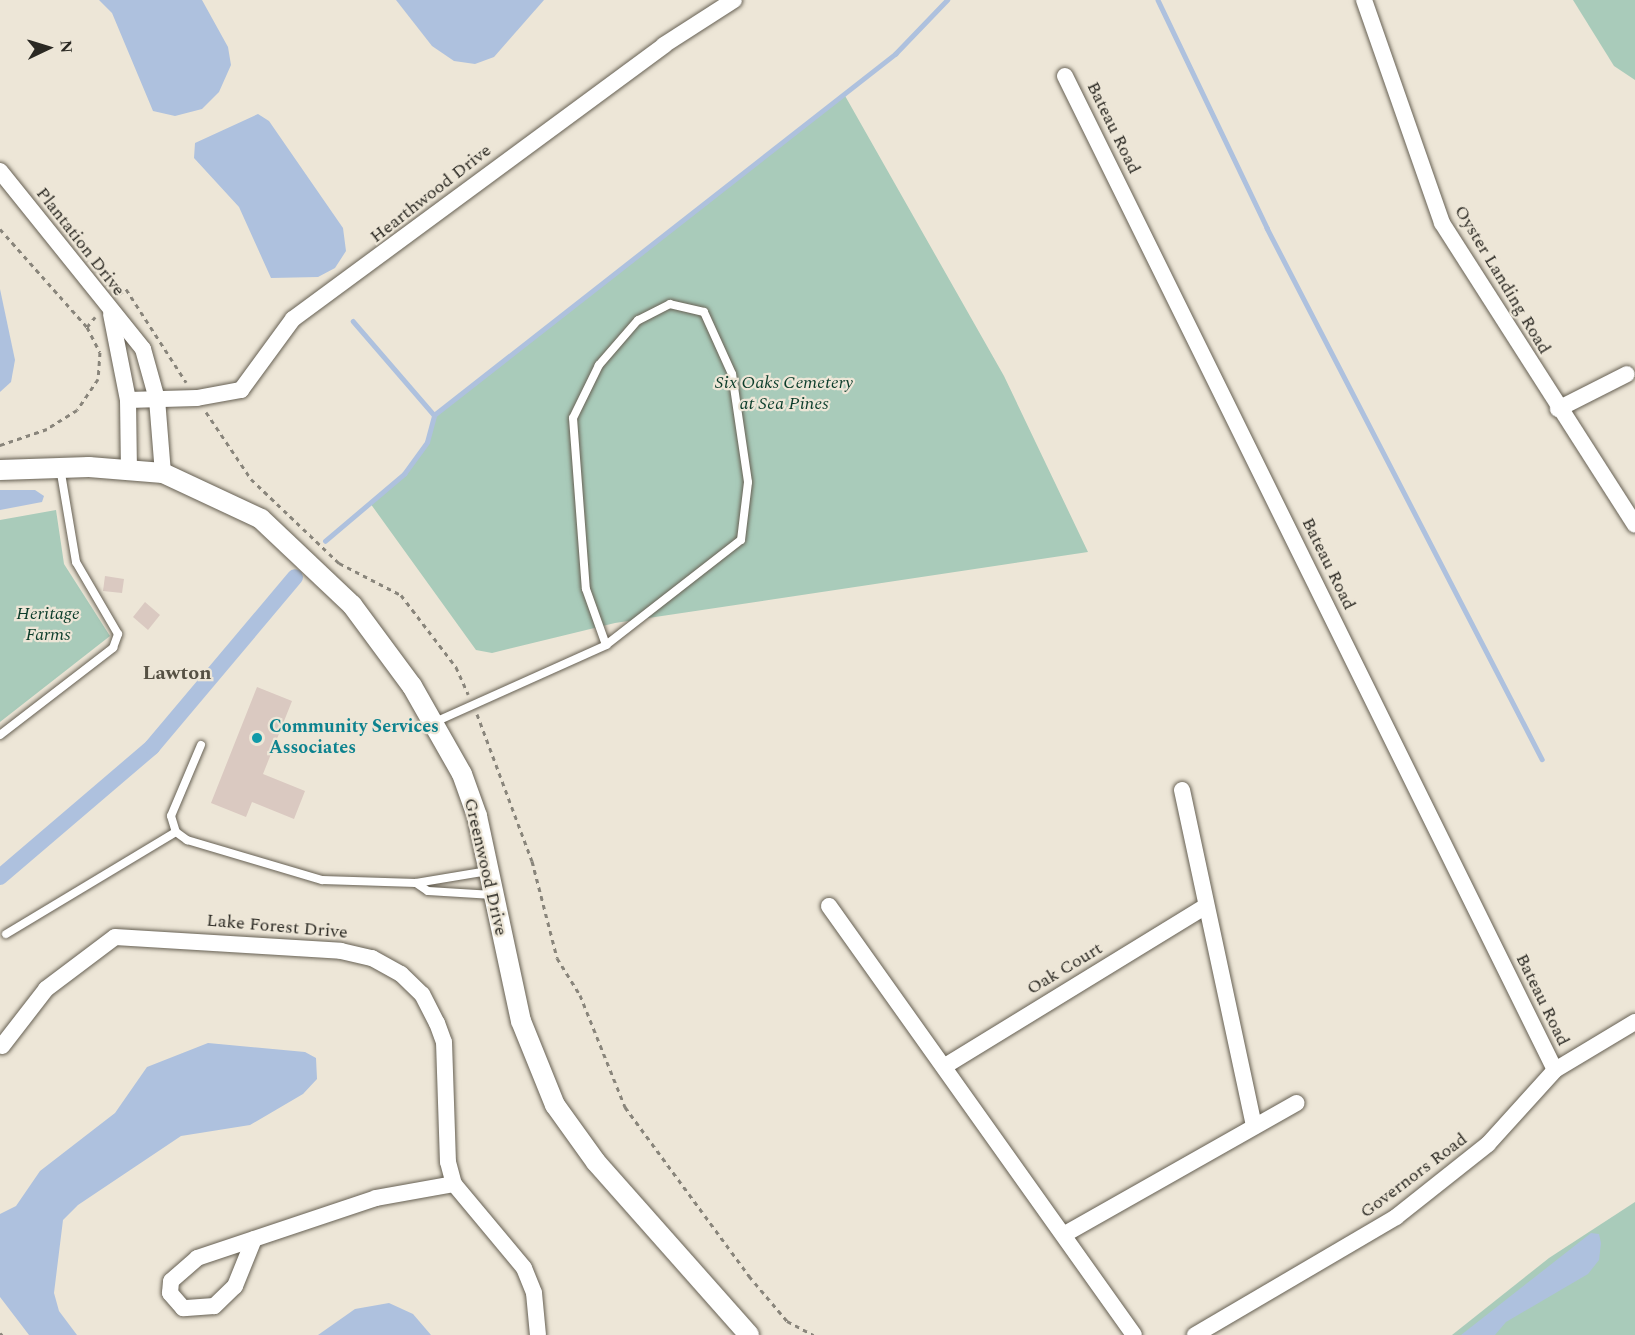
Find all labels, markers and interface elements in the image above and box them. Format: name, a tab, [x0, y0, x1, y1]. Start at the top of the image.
north arrow	[18, 18, 78, 78]
text: N	[54, 39, 78, 54]
street label: Bateau Road	[1081, 78, 1145, 178]
street label: Hearthwood Drive	[366, 140, 496, 248]
street label: Plantation Drive	[31, 183, 129, 301]
street label: Oyster Landing Road	[1449, 202, 1555, 358]
park label: Six Oaks Cemetery at Sea Pines	[715, 373, 853, 416]
street label: Bateau Road	[1296, 514, 1360, 614]
park label: Heritage Farms	[16, 604, 80, 646]
district label: Lawton	[143, 661, 211, 685]
place label: Community Services Associates	[269, 717, 439, 760]
marker: Community Services Associates	[250, 731, 264, 745]
street label: Greenwood Drive	[459, 796, 511, 938]
street label: Lake Forest Drive	[206, 910, 348, 944]
street label: Oak Court	[1023, 938, 1107, 1000]
street label: Bateau Road	[1510, 950, 1574, 1050]
street label: Governors Road	[1356, 1129, 1472, 1223]

